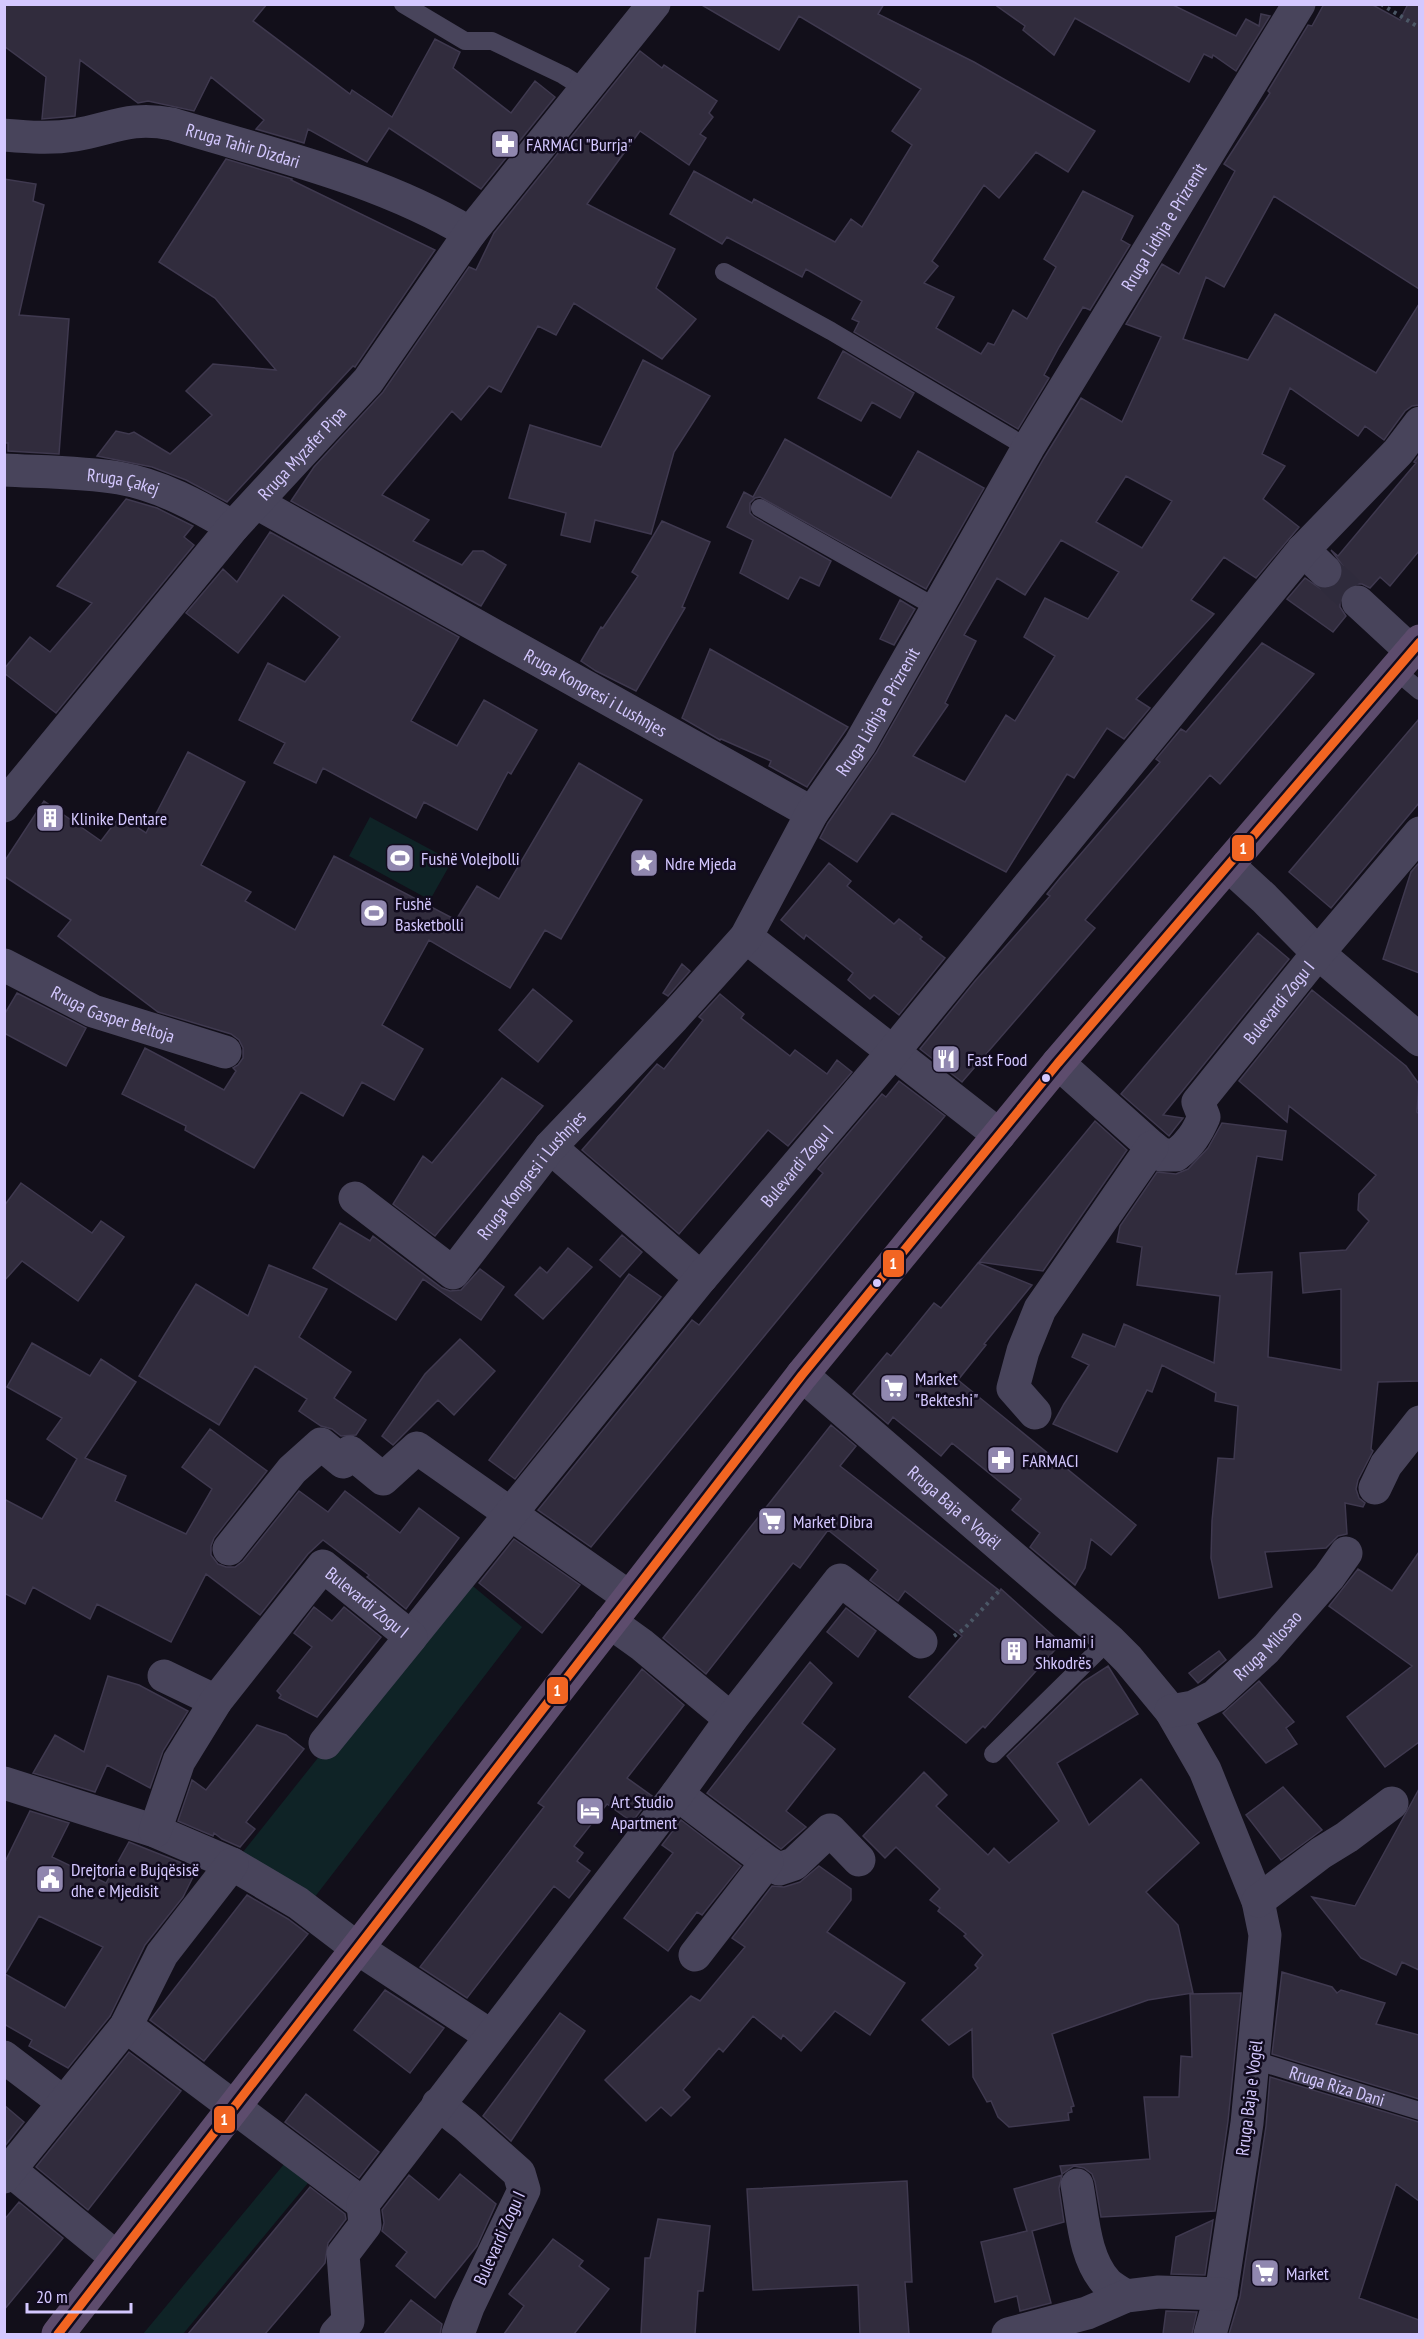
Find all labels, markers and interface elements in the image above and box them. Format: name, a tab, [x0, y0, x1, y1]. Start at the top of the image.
street label: Rruga Tahir Dizdari	[183, 117, 303, 173]
pharmacy icon: FARMACI "Burrja"	[489, 128, 521, 160]
place label: FARMACI "Burrja"	[526, 133, 633, 156]
street label: Rruga Lidhja e Prizrenit	[1115, 158, 1211, 295]
street label: Rruga Myzafer Pipa	[252, 401, 351, 505]
street label: Rruga Çakej	[86, 463, 163, 500]
street label: Rruga Kongresi i Lushnjes	[520, 643, 671, 741]
street label: Rruga Lidhja e Prizrenit	[830, 643, 924, 780]
building icon: Klinike Dentare	[34, 802, 66, 834]
place label: Klinike Dentare	[71, 807, 167, 830]
line badge: 1	[1231, 834, 1255, 862]
text: 1	[1239, 838, 1247, 858]
sports icon: Fushë Volejbolli	[384, 842, 416, 874]
place label: Fushë Volejbolli	[421, 847, 520, 870]
place icon: Ndre Mjeda	[628, 847, 660, 879]
place label: Ndre Mjeda	[665, 852, 736, 875]
place label: Fushë Basketbolli	[395, 892, 464, 936]
sports icon: Fushë Basketbolli	[358, 897, 390, 929]
street label: Bulevardi Zogu I	[1238, 956, 1319, 1049]
street label: Rruga Gasper Beltoja	[47, 980, 178, 1047]
restaurant icon: Fast Food	[930, 1043, 962, 1075]
place label: Fast Food	[967, 1048, 1027, 1071]
unlabelled marker	[1040, 1072, 1052, 1084]
street label: Rruga Kongresi i Lushnjes	[472, 1105, 591, 1244]
street label: Bulevardi Zogu I	[755, 1120, 838, 1211]
line badge: 1	[882, 1249, 905, 1278]
text: 1	[889, 1253, 897, 1273]
unlabelled marker	[871, 1277, 883, 1289]
place label: Market "Bekteshi"	[915, 1367, 978, 1411]
supermarket icon: Market "Bekteshi"	[878, 1372, 910, 1404]
pharmacy icon: FARMACI	[985, 1444, 1017, 1476]
place label: FARMACI	[1022, 1449, 1079, 1472]
street label: Rruga Baja e Vogël	[903, 1460, 1007, 1554]
supermarket icon: Market Dibra	[756, 1505, 788, 1537]
place label: Market Dibra	[793, 1510, 873, 1533]
street label: Bulevardi Zogu I	[321, 1561, 414, 1642]
street label: Rruga Milosao	[1228, 1605, 1306, 1685]
place label: Hamami i Shkodrës	[1035, 1630, 1094, 1674]
building icon: Hamami i Shkodrës	[998, 1635, 1030, 1667]
line badge: 1	[546, 1676, 569, 1705]
text: 1	[553, 1680, 561, 1700]
place label: Art Studio Apartment	[611, 1790, 677, 1834]
hotel icon: Art Studio Apartment	[574, 1795, 606, 1827]
place label: Drejtoria e Bujqësisë dhe e Mjedisit	[71, 1858, 199, 1902]
public building icon: Drejtoria e Bujqësisë dhe e Mjedisit	[34, 1863, 66, 1895]
street label: Rruga Baja e Vogël	[1231, 2038, 1268, 2157]
street label: Rruga Riza Dani	[1287, 2060, 1388, 2111]
line badge: 1	[213, 2105, 236, 2134]
text: 1	[220, 2109, 228, 2129]
street label: Bulevardi Zogu I	[468, 2187, 530, 2289]
supermarket icon: Market	[1249, 2257, 1281, 2289]
place label: Market	[1286, 2262, 1329, 2285]
scale bar	[27, 2276, 130, 2314]
text: 20 m	[36, 2285, 68, 2308]

